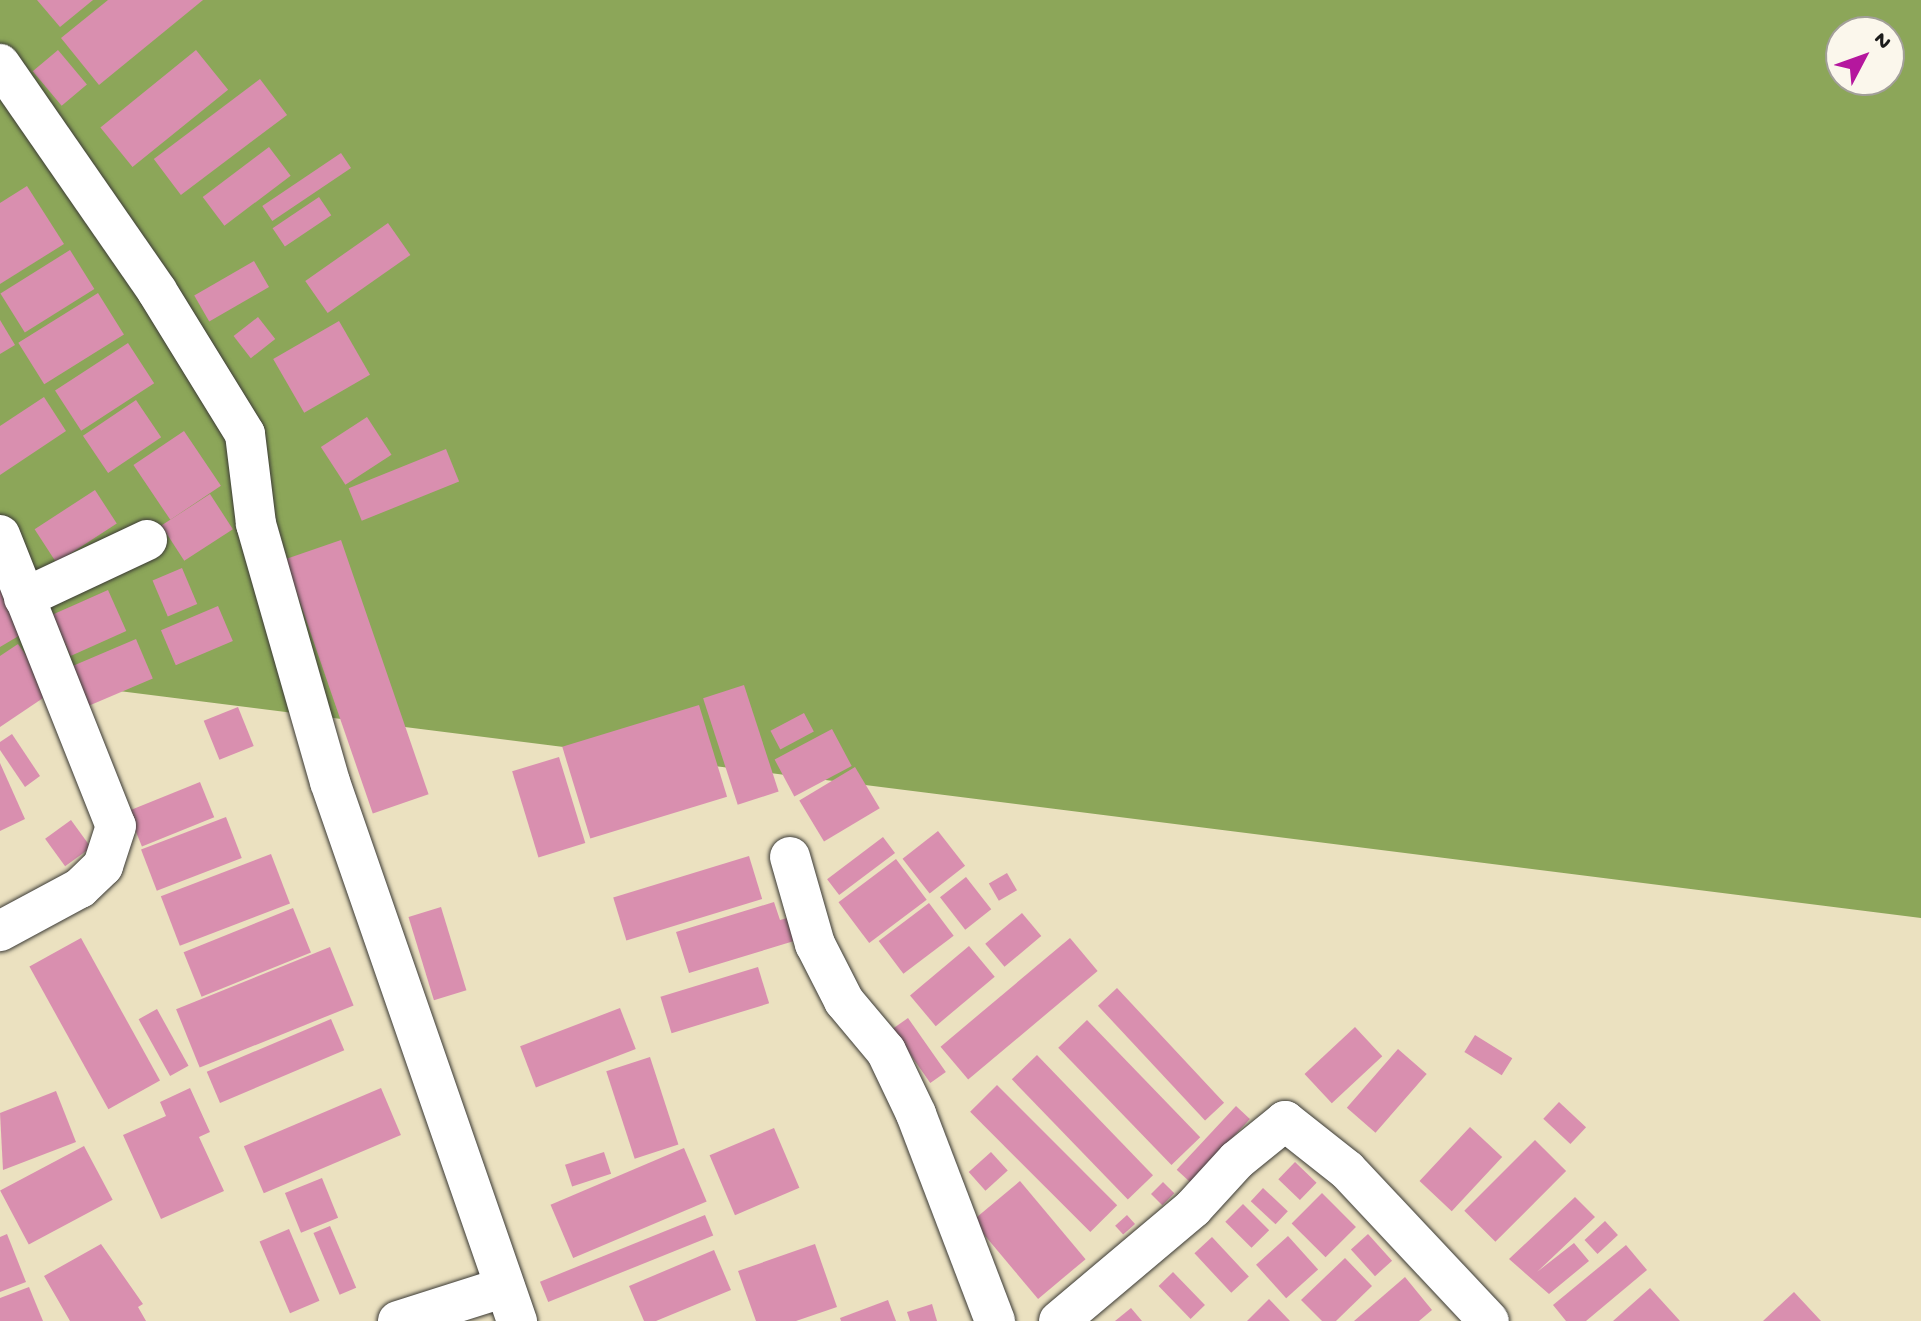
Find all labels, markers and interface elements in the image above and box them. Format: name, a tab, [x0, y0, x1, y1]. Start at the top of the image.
north arrow	[1825, 16, 1905, 96]
text: N	[1867, 28, 1896, 56]

